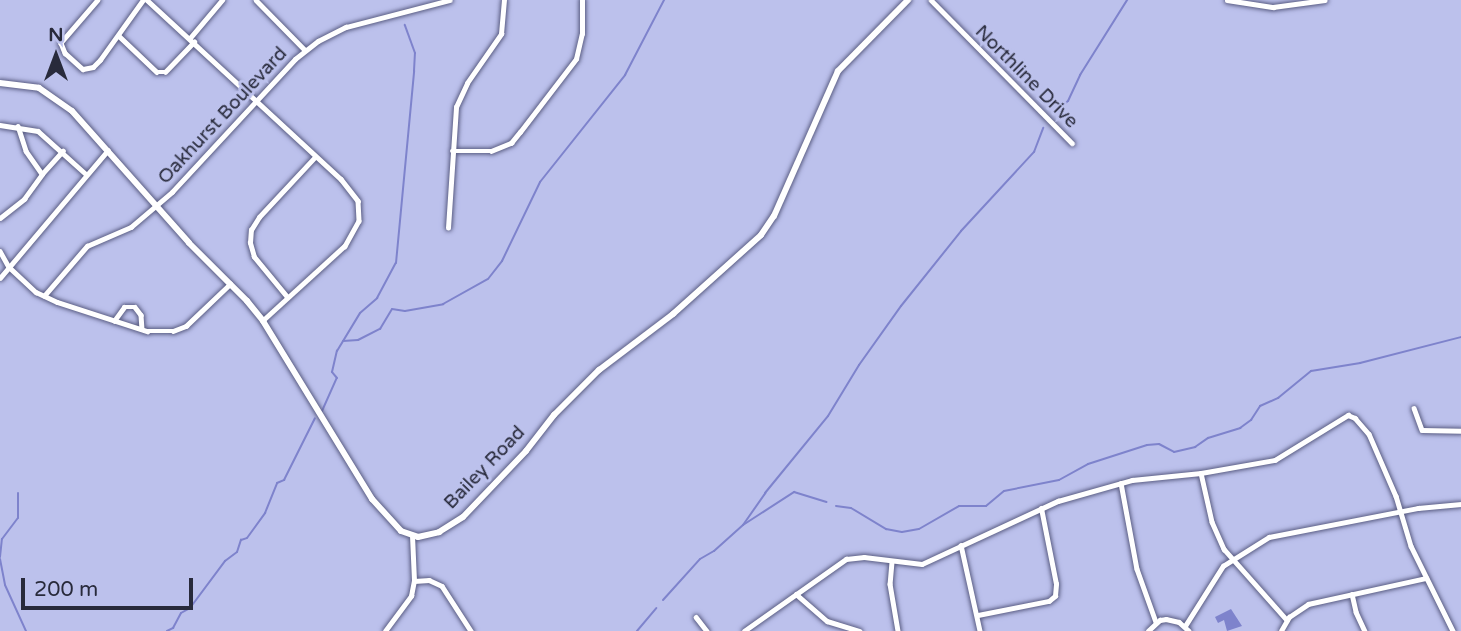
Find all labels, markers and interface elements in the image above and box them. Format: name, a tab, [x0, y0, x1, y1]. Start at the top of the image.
north arrow	[21, 21, 91, 91]
street label: Northline Drive	[970, 21, 1082, 133]
text: N	[48, 24, 64, 46]
street label: Oakhurst Boulevard	[154, 43, 292, 189]
street label: Bailey Road	[440, 422, 530, 514]
scale bar	[24, 564, 196, 608]
text: 200 m	[34, 577, 98, 602]

